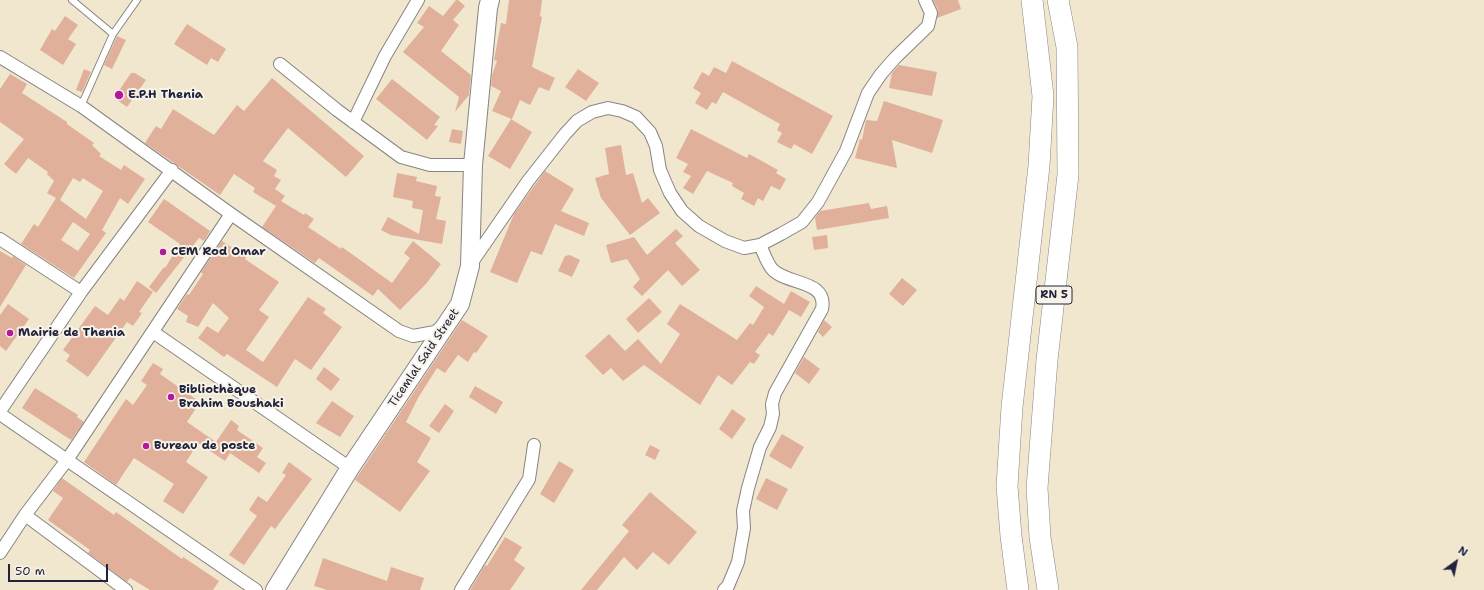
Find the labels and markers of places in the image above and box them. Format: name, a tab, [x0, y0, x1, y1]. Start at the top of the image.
place label: E.P.H Thenia	[128, 88, 203, 102]
marker: E.P.H Thenia	[113, 89, 125, 101]
place label: CEM Rod Omar	[171, 245, 266, 259]
marker: CEM Rod Omar	[158, 247, 168, 257]
place label: Mairie de Thenia	[18, 326, 125, 340]
marker: Mairie de Thenia	[5, 328, 15, 338]
place label: Bibliothèque Brahim Boushaki	[179, 383, 284, 411]
marker: Bibliothèque Brahim Boushaki	[166, 392, 176, 402]
place label: Bureau de poste	[154, 439, 255, 453]
marker: Bureau de poste	[141, 441, 151, 451]

